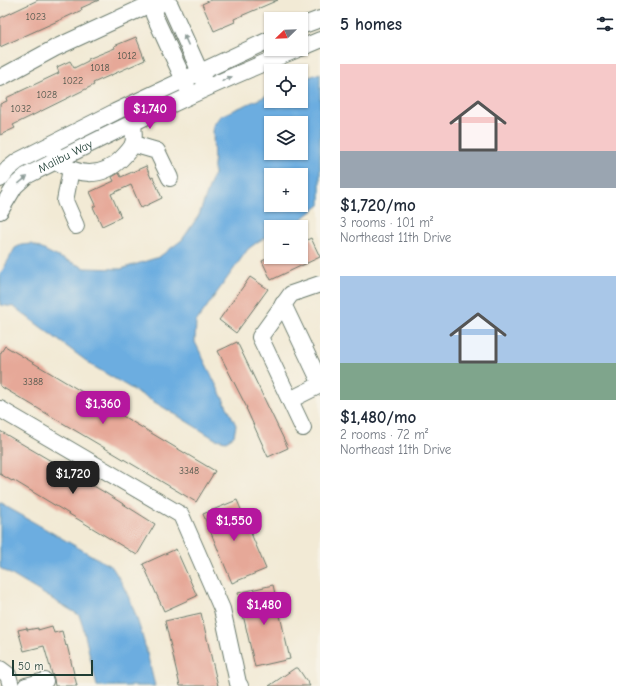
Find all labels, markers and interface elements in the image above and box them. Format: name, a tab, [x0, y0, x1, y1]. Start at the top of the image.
house number: 1023	[26, 11, 46, 23]
north arrow	[264, 12, 308, 56]
map controls	[264, 12, 308, 264]
icon: filters	[594, 13, 616, 35]
text: 5 homes	[340, 15, 402, 34]
one-way arrow	[183, 34, 189, 46]
house number: 1012	[117, 50, 137, 62]
house number: 1018	[90, 62, 110, 74]
button: locate	[264, 64, 308, 108]
house number: 1022	[63, 75, 83, 87]
one-way arrow	[222, 76, 234, 82]
house number: 1028	[37, 89, 57, 101]
icon: home	[442, 90, 514, 162]
pin: $1,740	[117, 96, 183, 130]
text: $1,740	[133, 101, 167, 116]
house number: 1032	[11, 103, 31, 115]
button: layers	[264, 116, 308, 160]
street label: Malibu Way	[36, 136, 96, 176]
button: +	[264, 168, 308, 212]
one-way arrow	[17, 176, 28, 184]
text: $1,720/mo	[340, 196, 416, 215]
text: 3 rooms · 101 m²	[340, 215, 433, 230]
button: −	[264, 220, 308, 264]
text: Northeast 11th Drive	[340, 230, 451, 245]
icon: home	[442, 302, 514, 374]
house number: 3388	[23, 376, 43, 388]
pin: $1,360	[70, 391, 136, 425]
text: $1,360	[85, 396, 121, 411]
text: $1,480/mo	[340, 408, 416, 427]
text: 2 rooms · 72 m²	[340, 427, 428, 442]
text: Northeast 11th Drive	[340, 442, 451, 457]
pin: $1,720	[40, 461, 106, 495]
house number: 3348	[179, 465, 199, 477]
text: $1,720	[55, 466, 91, 481]
pin: $1,550	[201, 508, 267, 542]
text: $1,550	[216, 513, 252, 528]
pin: $1,480	[231, 592, 297, 626]
text: $1,480	[246, 597, 282, 612]
scale bar	[12, 658, 93, 677]
text: 50 m	[18, 660, 43, 673]

